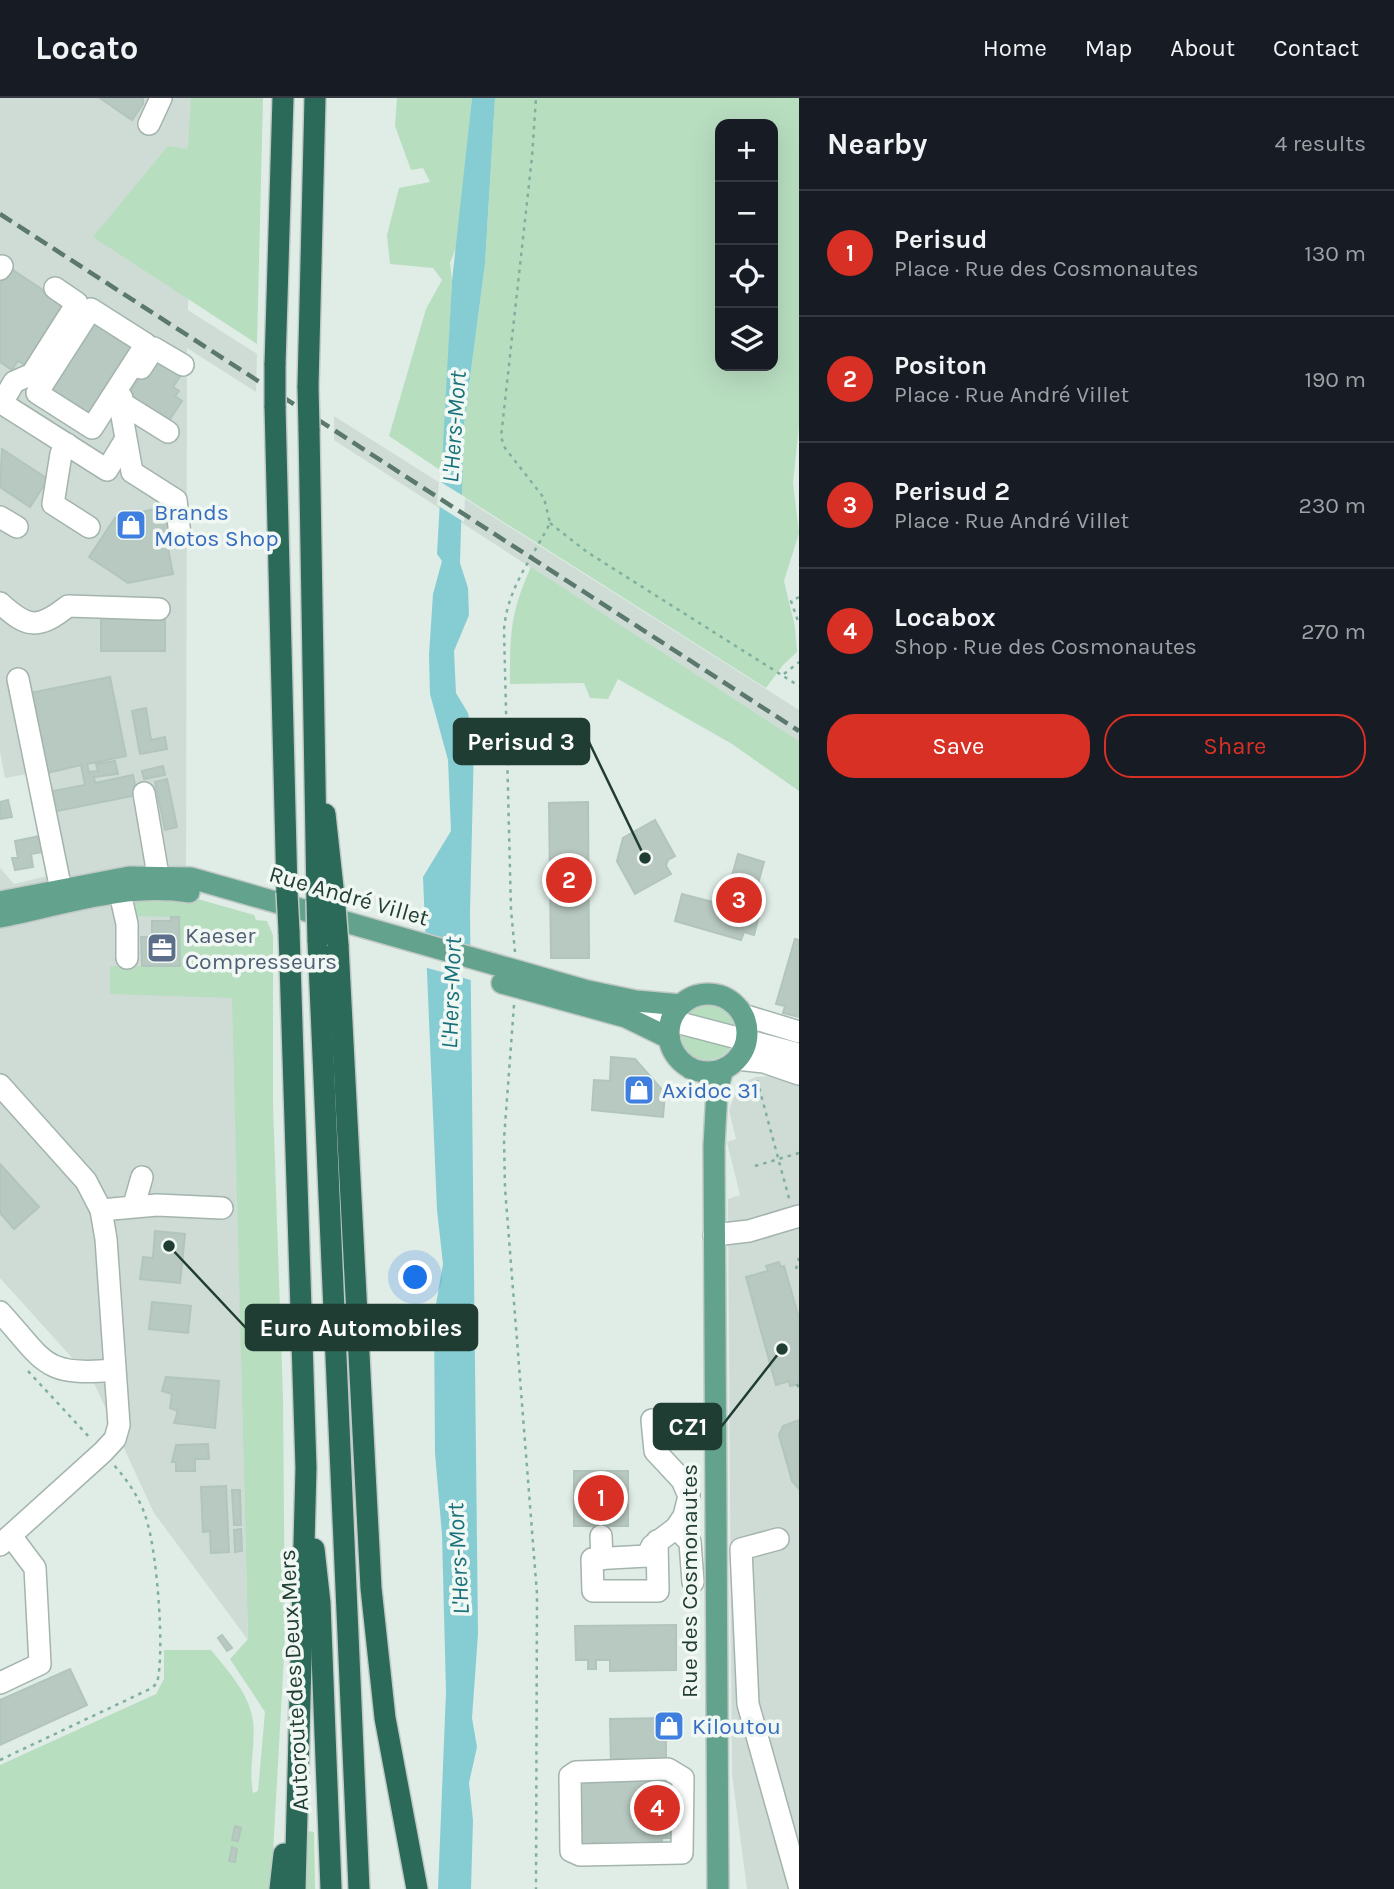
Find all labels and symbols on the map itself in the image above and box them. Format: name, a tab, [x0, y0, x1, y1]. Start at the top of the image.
water label: L'Hers-Mort	[436, 369, 472, 484]
place label: Brands Motos Shop	[154, 499, 279, 552]
shop icon: Brands Motos Shop	[114, 508, 148, 542]
callout: Perisud 3	[454, 719, 589, 764]
text: Perisud 3	[467, 728, 575, 756]
pin: 2	[546, 854, 592, 906]
street label: Rue André Villet	[266, 860, 432, 932]
pin: 3	[716, 874, 762, 926]
place label: Kaeser Compresseurs	[185, 922, 337, 975]
office icon: Kaeser Compresseurs	[145, 931, 179, 965]
water label: L'Hers-Mort	[435, 936, 467, 1050]
shop icon: Axidoc 31	[622, 1073, 656, 1107]
place label: Axidoc 31	[662, 1077, 759, 1104]
your location	[398, 1260, 432, 1294]
callout: Euro Automobiles	[246, 1305, 477, 1350]
text: Euro Automobiles	[260, 1314, 462, 1342]
callout: CZ1	[654, 1404, 721, 1449]
text: CZ1	[669, 1413, 707, 1441]
street label: Rue des Cosmonautes	[676, 1464, 703, 1698]
pin: 1	[578, 1472, 624, 1524]
water label: L'Hers-Mort	[441, 1501, 475, 1616]
street label: Autoroute des Deux Mers	[274, 1549, 314, 1811]
shop icon: Kiloutou	[652, 1709, 686, 1743]
place label: Kiloutou	[692, 1713, 781, 1740]
pin: 4	[634, 1782, 680, 1834]

